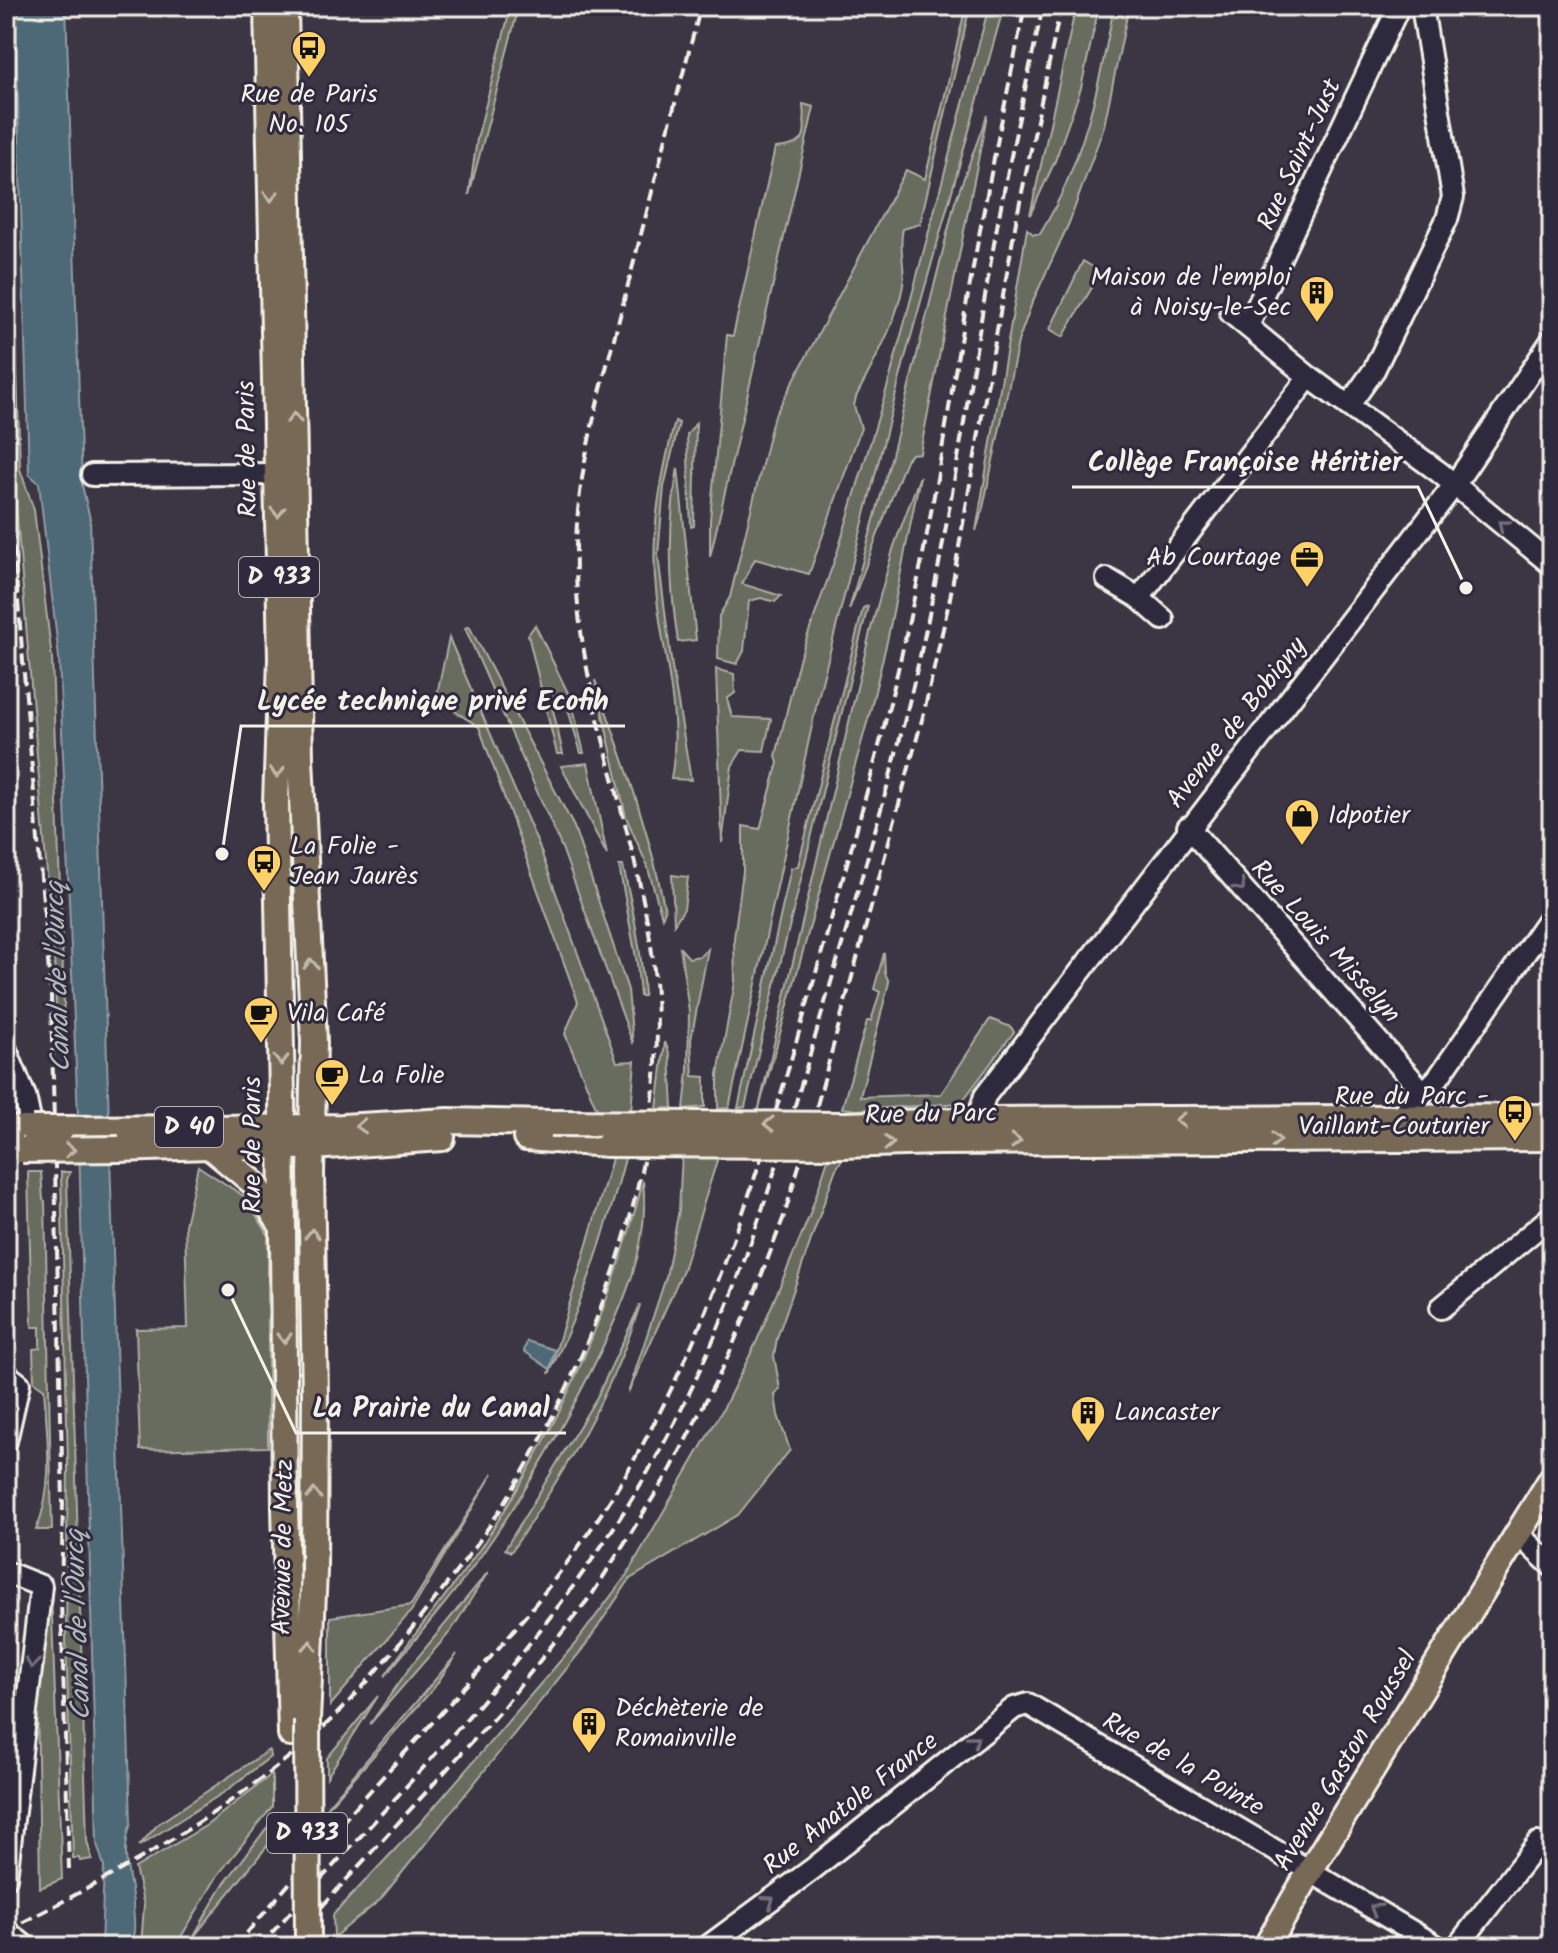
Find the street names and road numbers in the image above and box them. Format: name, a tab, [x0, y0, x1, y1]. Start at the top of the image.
street label: Rue Saint-Just	[1246, 71, 1354, 238]
street label: Rue de Paris	[226, 380, 270, 518]
road number: D 933	[239, 557, 319, 597]
street label: Avenue de Bobigny	[1156, 627, 1318, 818]
street label: Rue Louis Misselyn	[1239, 850, 1411, 1034]
street label: Rue de Paris	[232, 1076, 274, 1214]
street label: Rue du Parc	[865, 1093, 997, 1137]
road number: D 40	[155, 1107, 223, 1147]
street label: Avenue de Metz	[261, 1459, 307, 1635]
street label: Avenue Gaston Roussel	[1263, 1642, 1429, 1880]
street label: Rue de la Pointe	[1094, 1701, 1272, 1829]
street label: Rue Anatole France	[754, 1722, 948, 1886]
road number: D 933	[267, 1813, 347, 1853]

